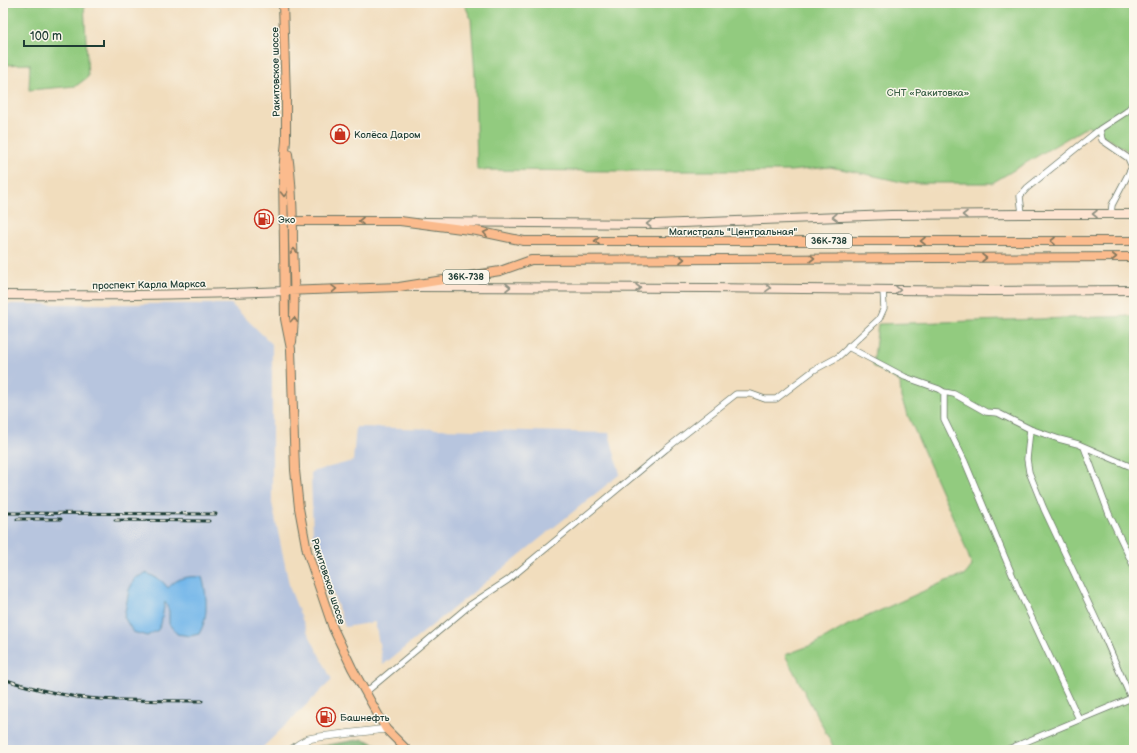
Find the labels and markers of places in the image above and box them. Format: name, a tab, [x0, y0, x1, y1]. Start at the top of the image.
shop icon: Колёса Даром	[329, 123, 351, 145]
place label: Колёса Даром	[354, 129, 421, 141]
fuel station icon: Эко	[253, 208, 275, 230]
place label: Эко	[278, 214, 295, 226]
fuel station icon: Башнефть	[315, 706, 337, 728]
place label: Башнефть	[340, 712, 390, 724]

